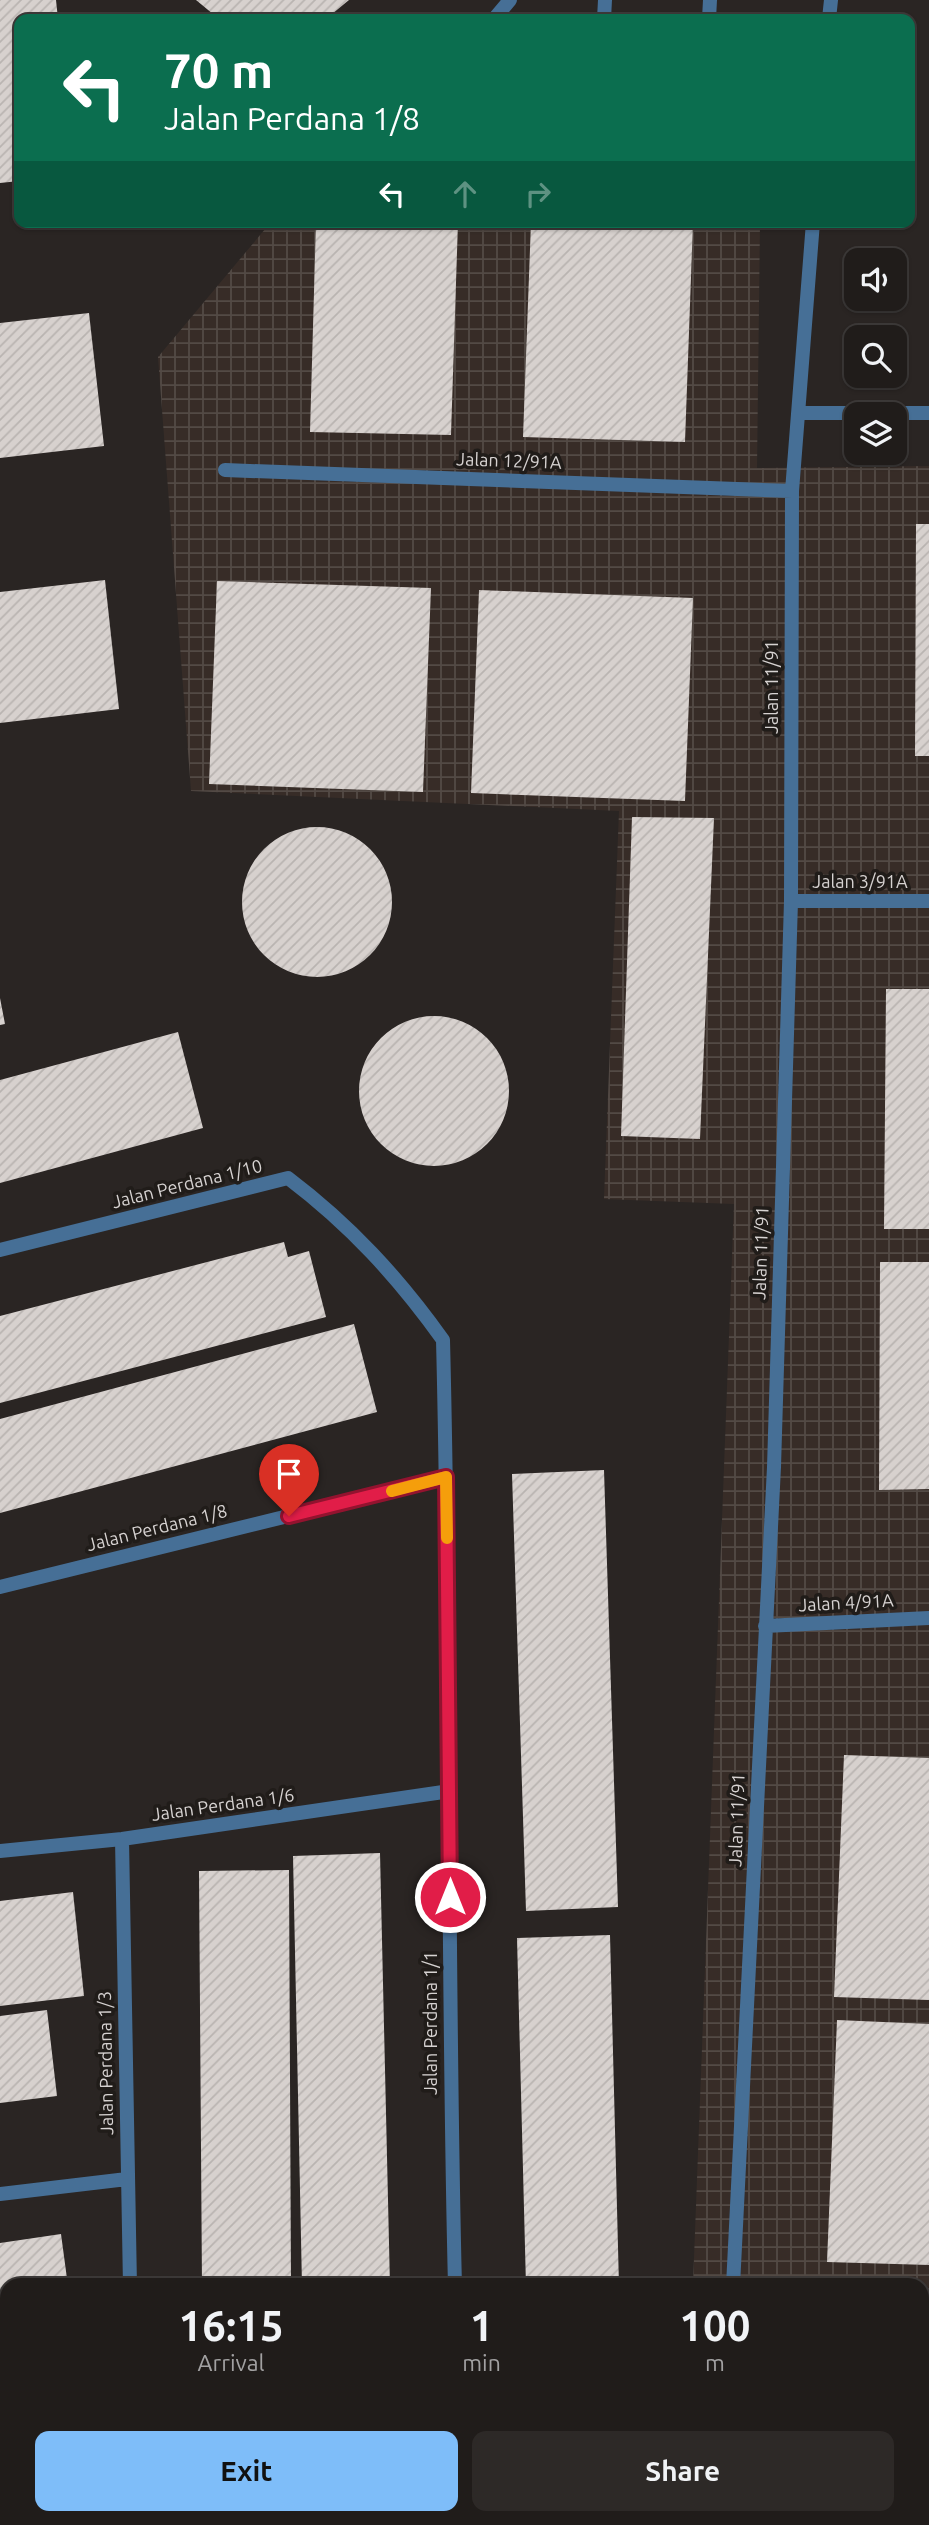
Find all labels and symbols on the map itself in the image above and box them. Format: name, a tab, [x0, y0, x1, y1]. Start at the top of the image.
street label: Jalan 12/91A	[456, 448, 562, 472]
street label: Jalan 11/91	[761, 640, 781, 734]
street label: Jalan 3/91A	[812, 871, 908, 891]
street label: Jalan Perdana 1/10	[110, 1155, 264, 1211]
street label: Jalan 11/91	[748, 1206, 772, 1300]
pin	[259, 1444, 319, 1516]
street label: Jalan Perdana 1/8	[84, 1500, 229, 1554]
street label: Jalan 4/91A	[798, 1590, 894, 1614]
street label: Jalan 11/91	[724, 1773, 748, 1867]
street label: Jalan Perdana 1/6	[150, 1784, 296, 1824]
position arrow	[413, 1860, 487, 1934]
street label: Jalan Perdana 1/1	[420, 1951, 440, 2095]
street label: Jalan Perdana 1/3	[94, 1991, 116, 2135]

